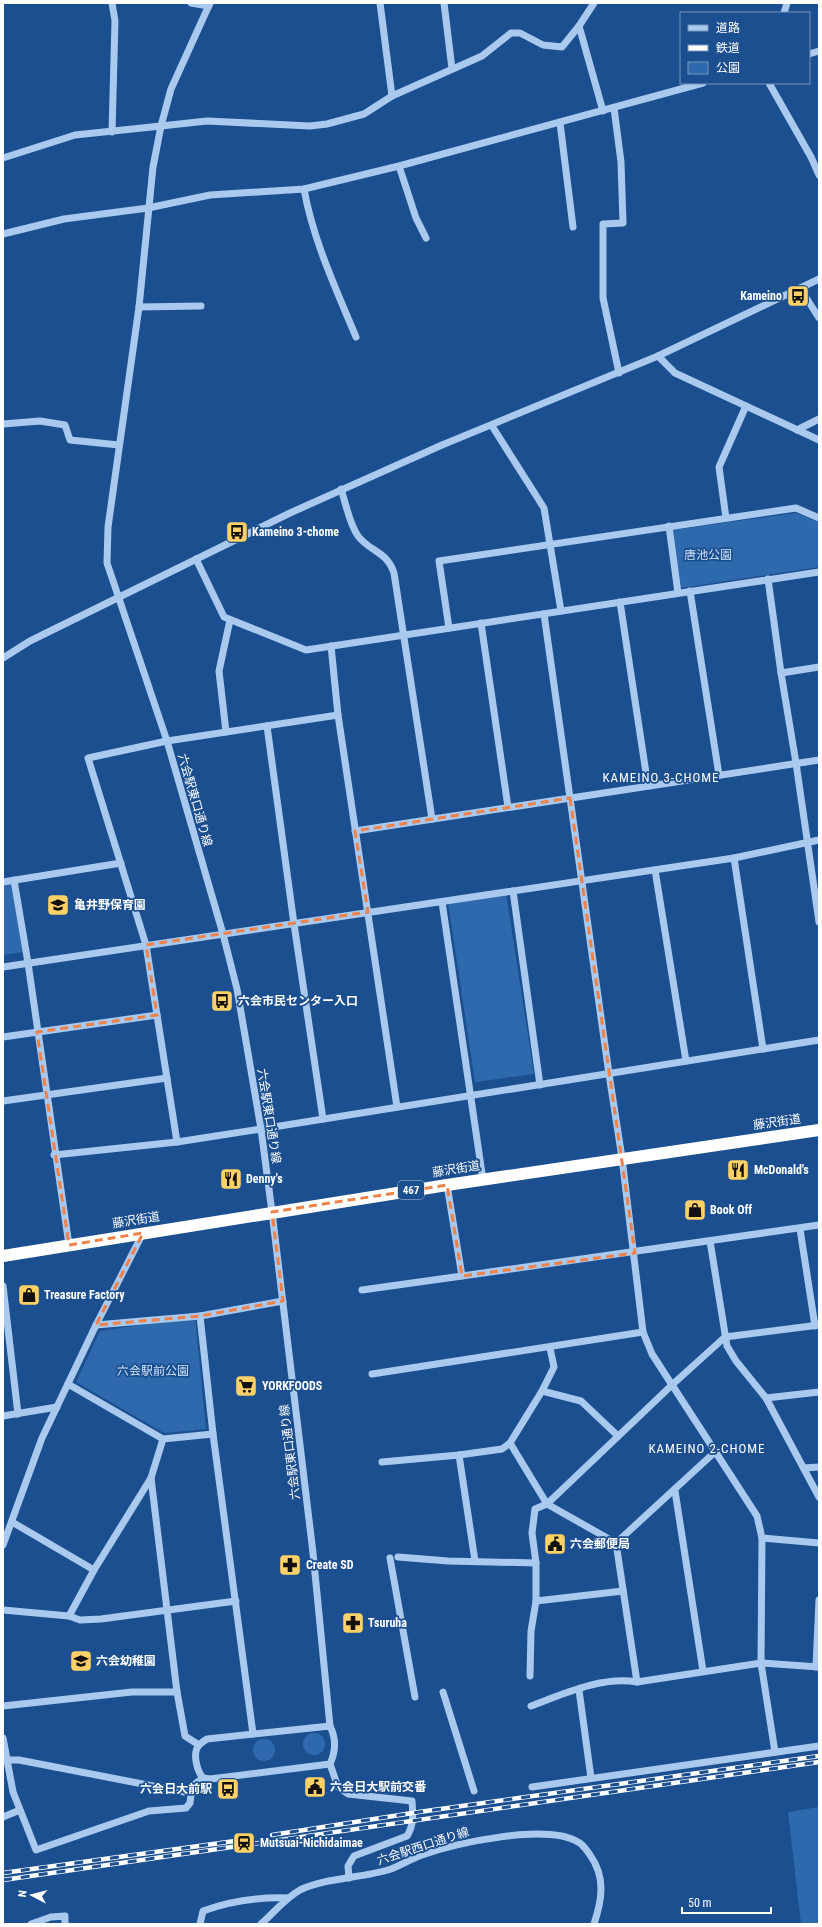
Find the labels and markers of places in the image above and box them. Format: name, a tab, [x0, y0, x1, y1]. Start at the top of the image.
bus stop icon: Kameino	[785, 283, 811, 309]
place label: Kameino	[740, 289, 782, 303]
bus stop icon: Kameino 3-chome	[224, 519, 250, 545]
place label: Kameino 3-chome	[252, 525, 339, 539]
school or university icon: 亀井野保育園	[45, 892, 71, 918]
place label: 亀井野保育園	[74, 898, 146, 912]
bus stop icon: 六会市民センター入口	[209, 988, 235, 1014]
place label: 六会市民センター入口	[238, 994, 358, 1008]
restaurant icon: McDonald's	[725, 1157, 751, 1183]
place label: McDonald's	[754, 1163, 809, 1177]
restaurant icon: Denny's	[218, 1166, 244, 1192]
place label: Denny's	[246, 1172, 283, 1186]
shop icon: Book Off	[682, 1197, 708, 1223]
place label: Book Off	[710, 1203, 752, 1217]
shop icon: Treasure Factory	[16, 1282, 42, 1308]
place label: Treasure Factory	[44, 1288, 125, 1302]
supermarket icon: YORKFOODS	[233, 1373, 259, 1399]
place label: YORKFOODS	[262, 1379, 323, 1393]
public building icon: 六会郵便局	[542, 1531, 568, 1557]
place label: 六会郵便局	[570, 1537, 630, 1551]
pharmacy icon: Create SD	[277, 1552, 303, 1578]
place label: Create SD	[306, 1558, 354, 1572]
pharmacy icon: Tsuruha	[340, 1610, 366, 1636]
place label: Tsuruha	[368, 1616, 407, 1630]
school or university icon: 六会幼稚園	[68, 1648, 94, 1674]
place label: 六会幼稚園	[96, 1654, 156, 1668]
public building icon: 六会日大駅前交番	[302, 1774, 328, 1800]
bus stop icon: 六会日大前駅	[215, 1776, 241, 1802]
place label: 六会日大駅前交番	[330, 1780, 427, 1794]
place label: 六会日大前駅	[140, 1782, 212, 1796]
station icon: Mutsuai-Nichidaimae	[231, 1830, 257, 1856]
place label: Mutsuai-Nichidaimae	[260, 1836, 363, 1850]

